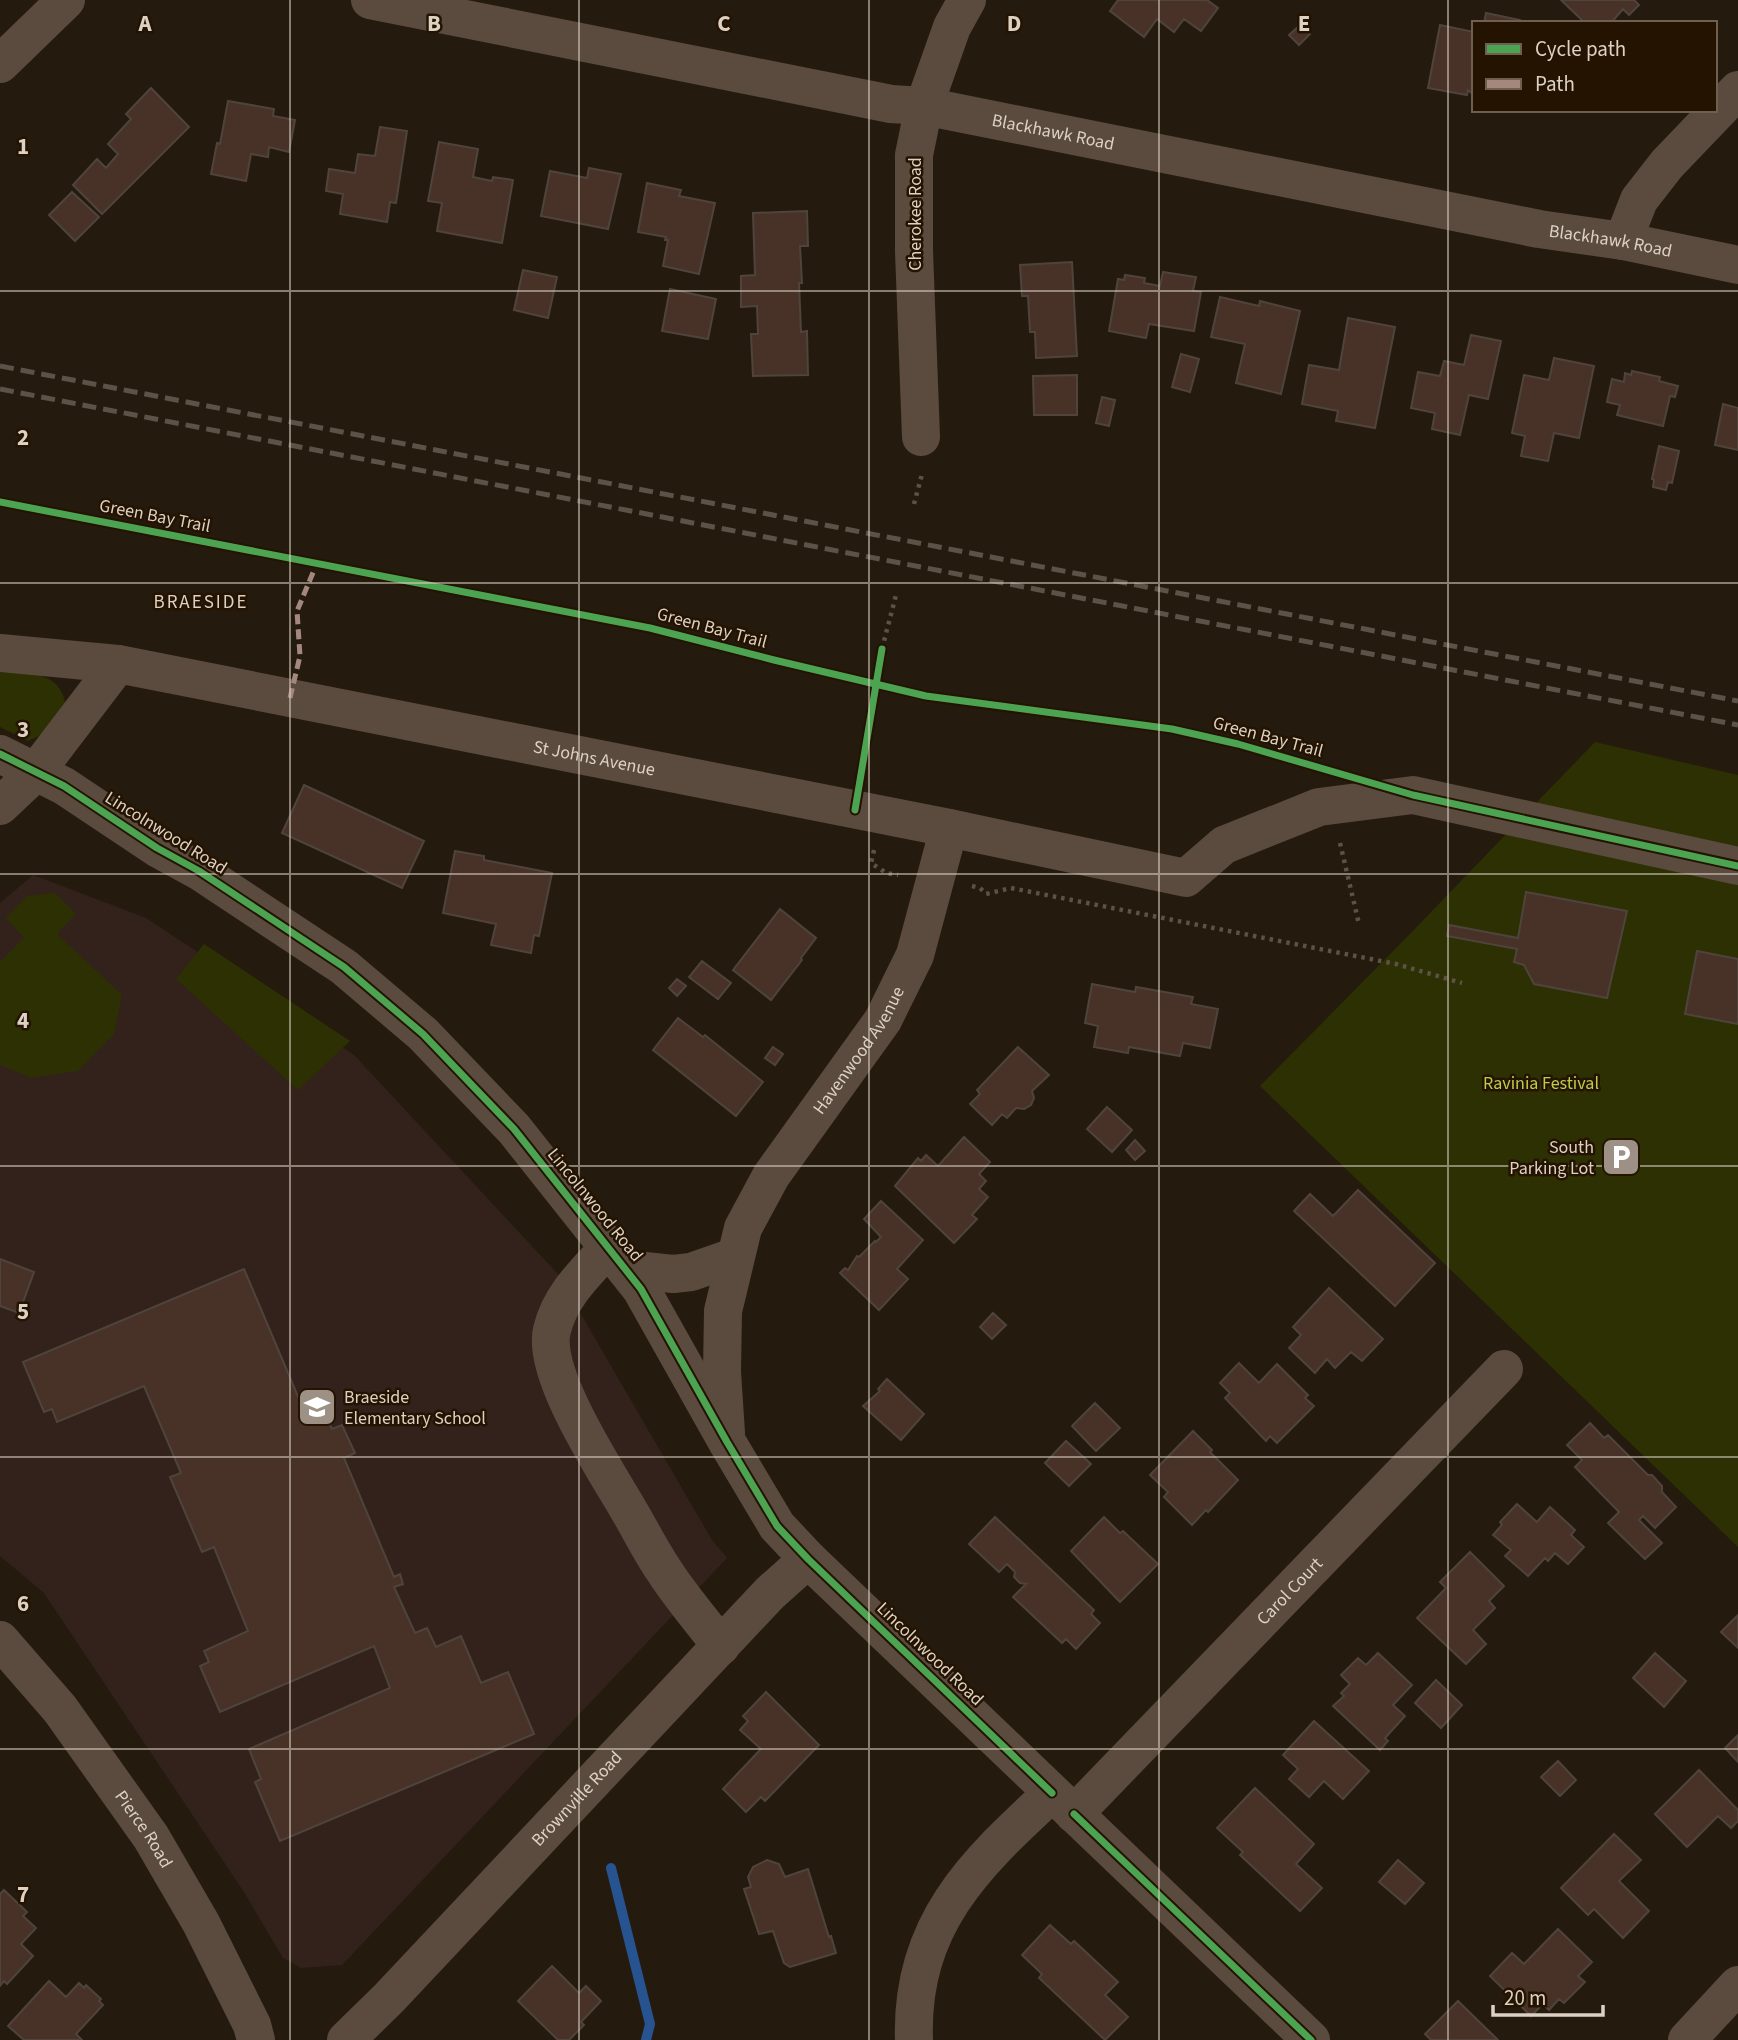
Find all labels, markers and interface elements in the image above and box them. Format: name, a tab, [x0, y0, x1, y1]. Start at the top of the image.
text: A	[137, 7, 152, 40]
text: B	[427, 7, 441, 40]
text: C	[717, 7, 731, 40]
text: D	[1007, 7, 1021, 40]
text: E	[1298, 7, 1310, 40]
legend	[1472, 21, 1717, 112]
text: Cycle path	[1535, 34, 1626, 64]
text: Path	[1535, 69, 1575, 99]
street label: Blackhawk Road	[990, 107, 1117, 156]
text: 1	[17, 130, 29, 163]
street label: Cherokee Road	[903, 157, 928, 271]
street label: Blackhawk Road	[1547, 218, 1674, 263]
text: 2	[17, 421, 29, 454]
street label: Green Bay Trail	[97, 493, 213, 539]
district label: BRAESIDE	[153, 589, 249, 616]
street label: Green Bay Trail	[654, 601, 770, 655]
street label: Green Bay Trail	[1210, 710, 1326, 764]
text: 3	[17, 713, 29, 746]
street label: St Johns Avenue	[531, 734, 657, 782]
street label: Lincolnwood Road	[100, 785, 232, 881]
street label: Havenwood Avenue	[807, 982, 910, 1119]
text: 4	[17, 1004, 29, 1037]
park label: Ravinia Festival	[1483, 1071, 1599, 1096]
place label: South Parking Lot	[1509, 1135, 1594, 1181]
parking icon: South Parking Lot	[1600, 1136, 1642, 1178]
street label: Lincolnwood Road	[541, 1143, 649, 1267]
text: 5	[17, 1295, 29, 1328]
place label: Braeside Elementary School	[344, 1385, 486, 1431]
school or university icon: Braeside Elementary School	[296, 1386, 338, 1428]
street label: Carol Court	[1251, 1552, 1328, 1631]
text: 6	[17, 1587, 29, 1620]
street label: Lincolnwood Road	[871, 1597, 989, 1711]
street label: Brownville Road	[526, 1745, 628, 1852]
street label: Pierce Road	[109, 1785, 179, 1873]
text: 7	[17, 1878, 29, 1911]
scale bar	[1493, 1974, 1603, 2018]
text: 20 m	[1504, 1983, 1546, 2013]

